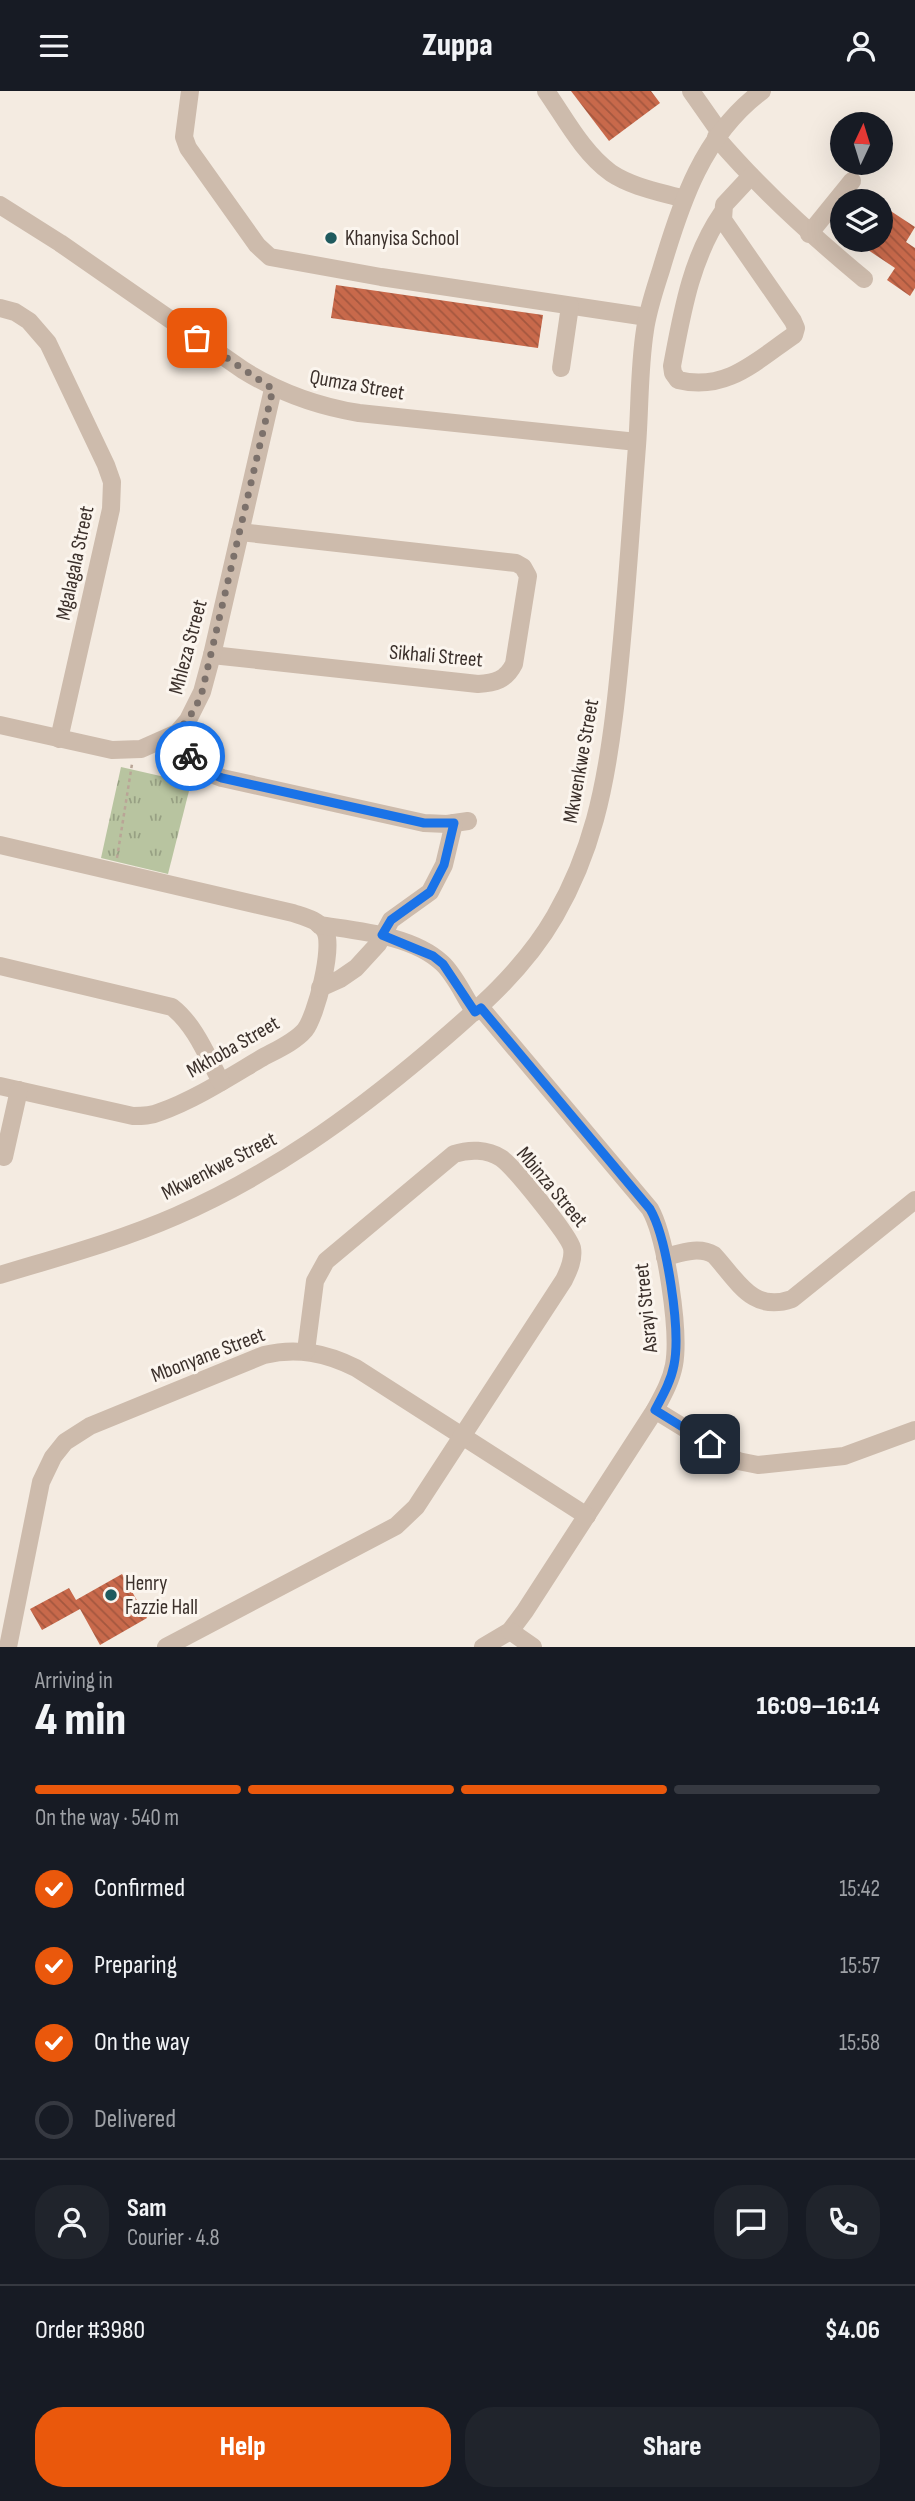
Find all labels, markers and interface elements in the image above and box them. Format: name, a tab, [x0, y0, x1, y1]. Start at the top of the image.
text: Zuppa	[422, 26, 493, 65]
icon: menu	[35, 27, 73, 65]
icon: person	[842, 27, 880, 65]
north arrow	[830, 112, 892, 175]
map controls	[830, 112, 893, 252]
button: layers	[830, 189, 893, 252]
place label: Khanyisa School	[345, 226, 459, 251]
marker: Khanyisa School	[323, 230, 339, 246]
pin	[167, 308, 227, 368]
icon: bag	[178, 319, 216, 357]
street label: Qumza Street	[308, 364, 406, 406]
street label: Mgalagala Street	[51, 503, 99, 623]
street label: Mhleza Street	[163, 597, 213, 697]
street label: Sikhali Street	[388, 639, 484, 673]
street label: Mkwenkwe Street	[558, 697, 604, 825]
courier	[155, 721, 225, 791]
icon: bike	[171, 737, 209, 775]
street label: Mkhoba Street	[182, 1011, 284, 1083]
street label: Mkwenkwe Street	[157, 1126, 281, 1206]
street label: Mbinza Street	[511, 1142, 593, 1232]
street label: Asrayi Street	[629, 1262, 663, 1355]
street label: Mbonyane Street	[148, 1322, 268, 1388]
pin	[680, 1414, 740, 1474]
icon: home	[691, 1425, 729, 1463]
place label: Henry Fazzie Hall	[125, 1571, 198, 1620]
marker: Henry Fazzie Hall	[103, 1587, 119, 1603]
text: Arriving in	[35, 1667, 113, 1695]
text: 16:09–16:14	[757, 1691, 880, 1722]
text: 4 min	[35, 1693, 126, 1748]
text: On the way · 540 m	[35, 1804, 179, 1832]
icon: check	[35, 1870, 73, 1908]
text: Confirmed	[94, 1873, 185, 1904]
text: 15:42	[839, 1875, 880, 1903]
icon: check	[35, 1947, 73, 1985]
text: Preparing	[94, 1950, 177, 1981]
text: 15:57	[840, 1952, 880, 1980]
icon: check	[35, 2024, 73, 2062]
text: On the way	[94, 2027, 190, 2058]
text: 15:58	[839, 2029, 880, 2057]
text: Delivered	[94, 2104, 176, 2135]
button: person	[35, 2185, 109, 2259]
button: chat	[714, 2185, 788, 2259]
button: phone	[806, 2185, 880, 2259]
text: Sam	[127, 2193, 167, 2224]
text: Courier · 4.8	[127, 2224, 220, 2252]
text: Order #3980	[35, 2315, 145, 2346]
text: $4.06	[825, 2315, 880, 2346]
button: Help	[35, 2407, 451, 2487]
button: Share	[465, 2407, 880, 2487]

